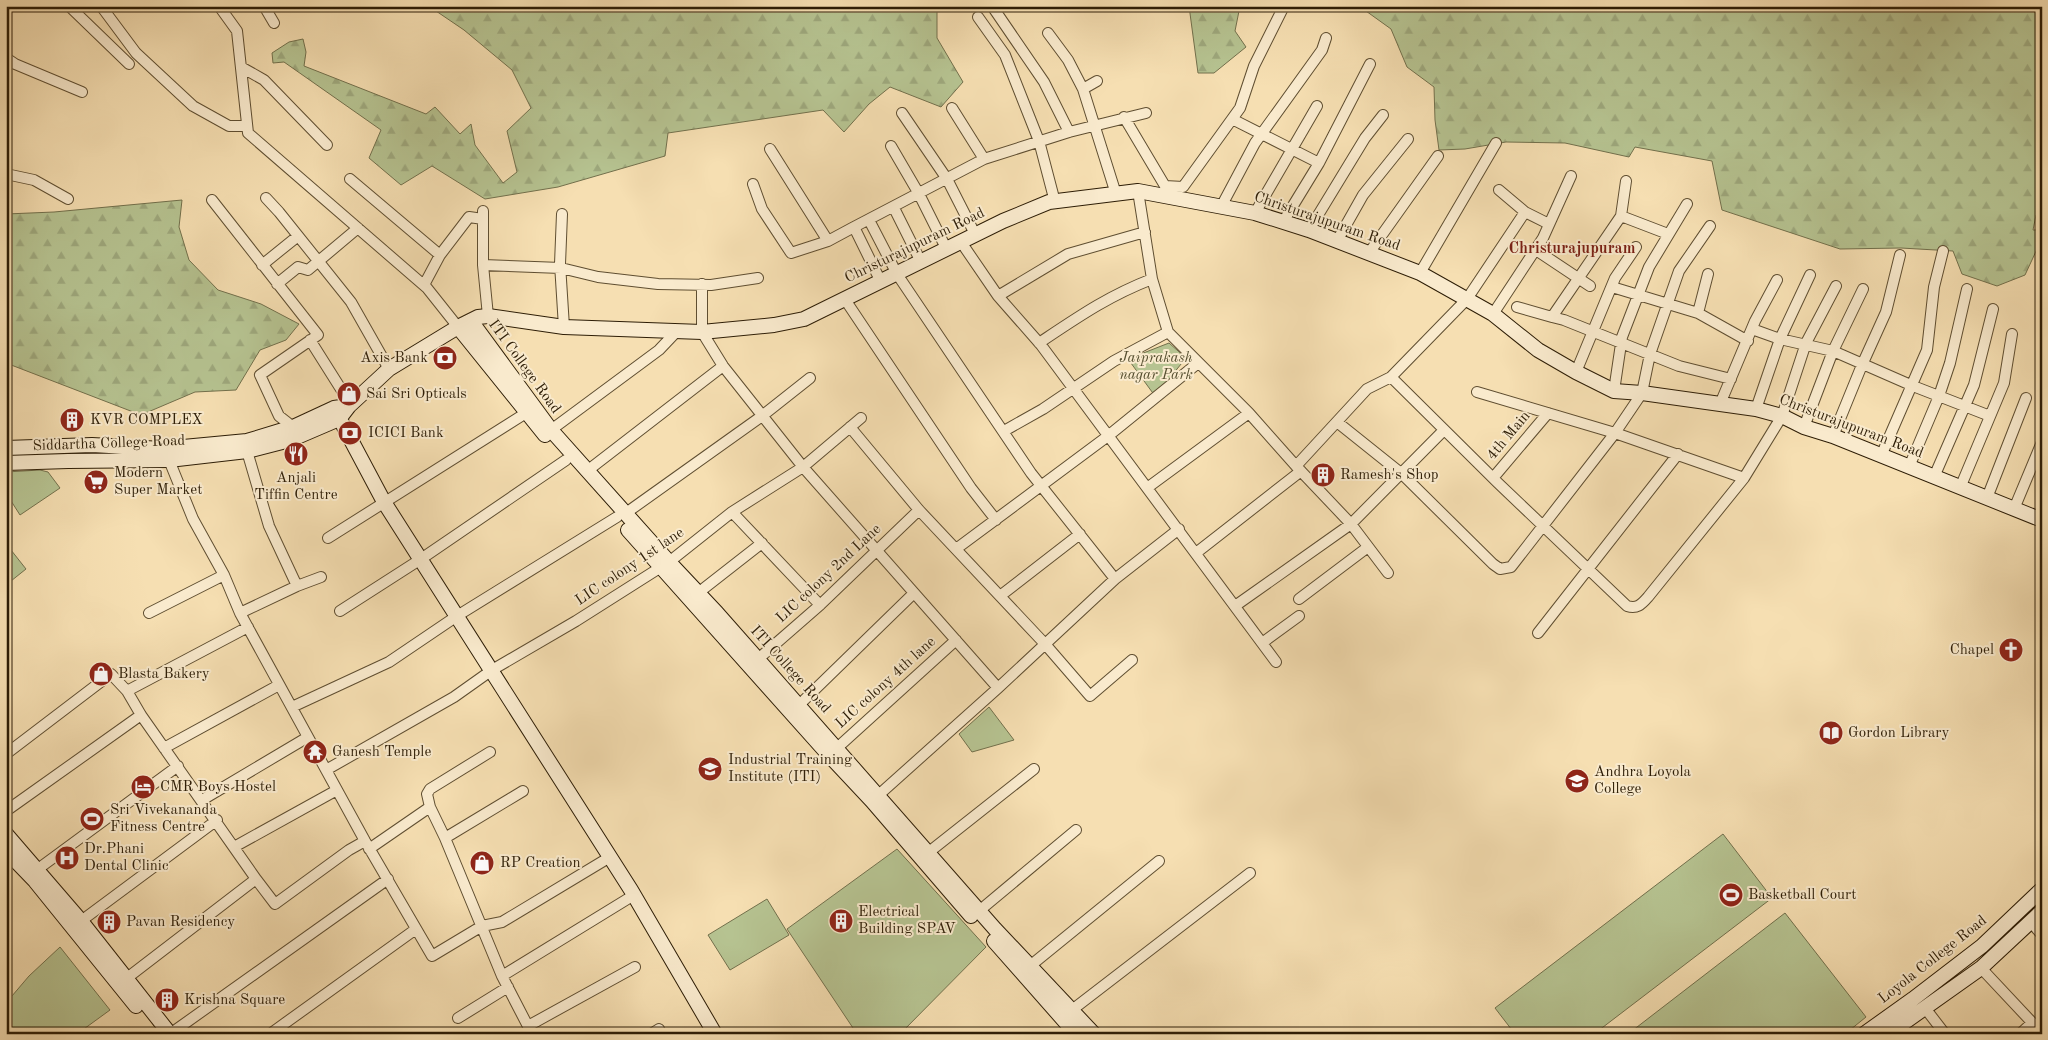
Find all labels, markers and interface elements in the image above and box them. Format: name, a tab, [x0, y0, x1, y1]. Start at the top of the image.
street label: Christurajupuram Road	[1252, 190, 1402, 254]
street label: Christurajupuram Road	[843, 206, 987, 286]
district label: Christurajupuram	[1508, 241, 1636, 257]
street label: ITI College Road	[485, 317, 563, 417]
bank icon: Axis Bank	[432, 345, 458, 371]
place label: Axis Bank	[360, 351, 428, 366]
park label: Jaiprakash nagar Park	[1119, 351, 1193, 383]
shop icon: Sai Sri Opticals	[336, 381, 362, 407]
place label: Sai Sri Opticals	[366, 387, 467, 402]
street label: Christurajupuram Road	[1777, 393, 1925, 462]
building icon: KVR COMPLEX	[59, 407, 85, 433]
street label: 4th Main	[1484, 409, 1534, 463]
place label: KVR COMPLEX	[90, 413, 203, 428]
bank icon: ICICI Bank	[337, 420, 363, 446]
place label: ICICI Bank	[368, 426, 444, 441]
street label: Siddartha College Road	[32, 434, 186, 454]
restaurant icon: Anjali Tiffin Centre	[283, 441, 309, 467]
building icon: Ramesh's Shop	[1310, 462, 1336, 488]
place label: Modern Super Market	[114, 466, 202, 498]
place label: Ramesh's Shop	[1340, 468, 1439, 483]
supermarket icon: Modern Super Market	[83, 469, 109, 495]
place label: Anjali Tiffin Centre	[254, 471, 338, 503]
street label: LIC colony 2nd Lane	[774, 522, 884, 626]
street label: LIC colony 1st lane	[573, 525, 687, 609]
street label: ITI College Road	[747, 623, 833, 717]
street label: LIC colony 4th lane	[833, 634, 939, 732]
church icon: Chapel	[1998, 637, 2024, 663]
place label: Chapel	[1950, 643, 1994, 658]
shop icon: Blasta Bakery	[88, 661, 114, 687]
place label: Blasta Bakery	[118, 667, 210, 682]
library icon: Gordon Library	[1818, 720, 1844, 746]
place label: Gordon Library	[1848, 726, 1949, 741]
temple icon: Ganesh Temple	[302, 739, 328, 765]
place label: Ganesh Temple	[332, 745, 431, 760]
place label: Industrial Training Institute (ITI)	[728, 753, 852, 785]
school or university icon: Industrial Training Institute (ITI)	[697, 756, 723, 782]
place label: Andhra Loyola College	[1594, 765, 1692, 797]
school or university icon: Andhra Loyola College	[1564, 768, 1590, 794]
hotel icon: CMR Boys Hostel	[130, 774, 156, 800]
place label: CMR Boys Hostel	[160, 780, 276, 795]
place label: Sri Vivekananda Fitness Centre	[110, 803, 217, 835]
sports icon: Sri Vivekananda Fitness Centre	[79, 806, 105, 832]
place label: Dr.Phani Dental Clinic	[84, 842, 169, 874]
hospital icon: Dr.Phani Dental Clinic	[54, 845, 80, 871]
shop icon: RP Creation	[469, 850, 495, 876]
place label: RP Creation	[500, 856, 581, 871]
sports icon: Basketball Court	[1718, 882, 1744, 908]
place label: Basketball Court	[1748, 888, 1857, 903]
place label: Electrical Building SPAV	[858, 905, 956, 937]
building icon: Electrical Building SPAV	[828, 908, 854, 934]
building icon: Pavan Residency	[96, 909, 122, 935]
street label: Loyola College Road	[1876, 913, 1990, 1007]
place label: Pavan Residency	[126, 915, 235, 930]
building icon: Krishna Square	[154, 987, 180, 1013]
place label: Krishna Square	[184, 993, 285, 1008]

